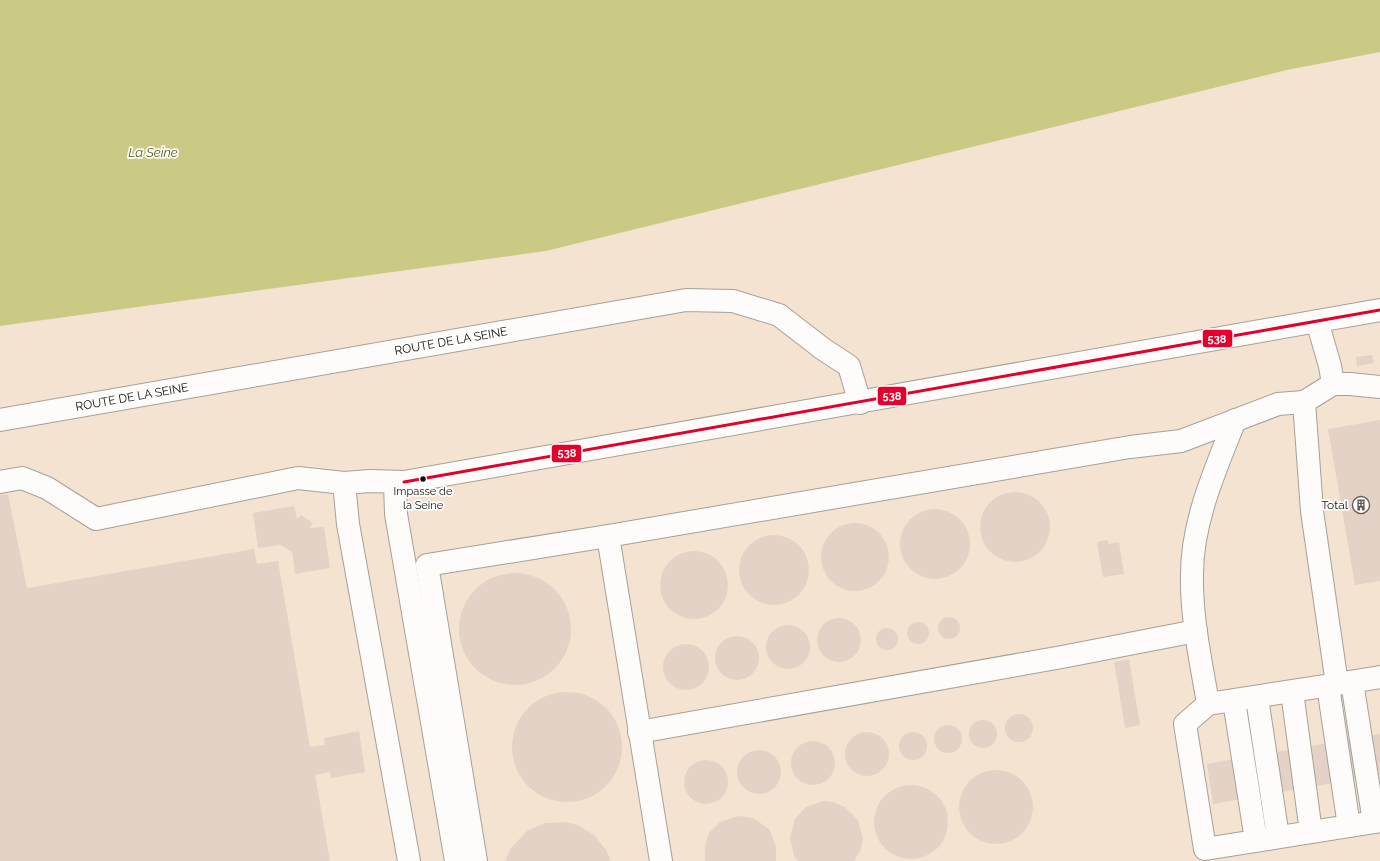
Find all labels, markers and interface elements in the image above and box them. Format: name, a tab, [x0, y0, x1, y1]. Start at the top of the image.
water label: La Seine	[128, 145, 178, 160]
street label: ROUTE DE LA SEINE	[393, 324, 509, 358]
line badge: 538	[1202, 329, 1233, 348]
text: 538	[1208, 333, 1227, 346]
street label: ROUTE DE LA SEINE	[74, 380, 190, 414]
line badge: 538	[877, 386, 907, 406]
text: 538	[883, 390, 902, 403]
line badge: 538	[551, 444, 582, 463]
text: 538	[558, 447, 577, 460]
marker: Impasse de la Seine	[418, 474, 428, 484]
place label: Impasse de la Seine	[394, 485, 453, 512]
building icon: Total	[1351, 495, 1371, 515]
place label: Total	[1321, 498, 1349, 512]

